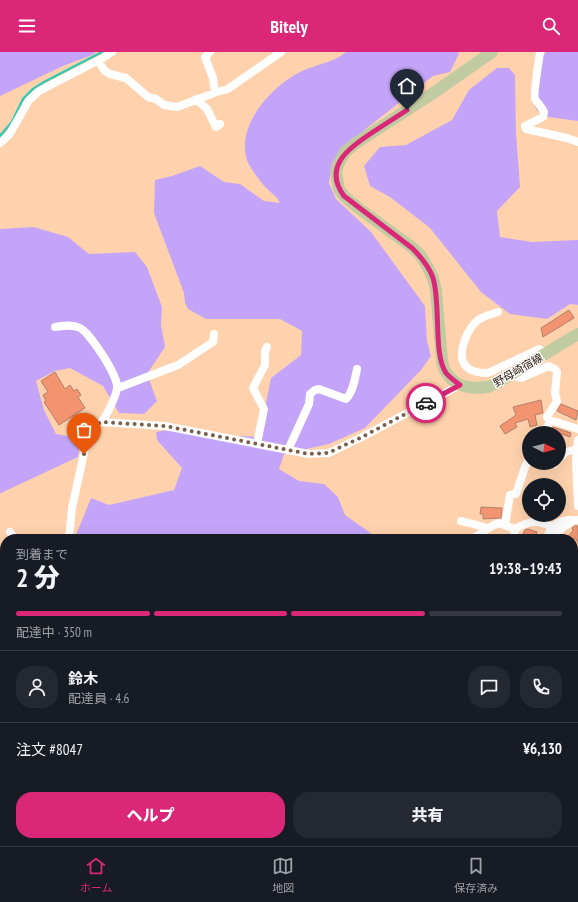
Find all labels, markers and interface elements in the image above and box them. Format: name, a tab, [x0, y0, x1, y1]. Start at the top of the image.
icon: menu	[16, 15, 38, 37]
text: Bitely	[270, 15, 308, 38]
icon: search	[540, 15, 562, 37]
pin	[390, 69, 424, 110]
icon: home	[396, 75, 418, 97]
street label: 野母崎宿線	[491, 350, 545, 390]
courier	[406, 383, 446, 423]
icon: car	[415, 392, 437, 414]
pin	[67, 413, 101, 454]
icon: bag	[73, 419, 95, 441]
north arrow	[522, 426, 566, 470]
map controls	[522, 426, 566, 522]
button: locate	[522, 478, 566, 522]
text: 到着まで	[16, 546, 68, 563]
text: 19:38–19:43	[489, 559, 562, 578]
text: 2 分	[16, 561, 60, 594]
text: 配達中 · 350 m	[16, 624, 92, 641]
button: person	[16, 666, 58, 708]
button: chat	[468, 666, 510, 708]
button: phone	[520, 666, 562, 708]
text: 鈴木	[68, 669, 98, 688]
text: 配達員 · 4.6	[68, 690, 129, 707]
text: ¥6,130	[523, 739, 562, 758]
text: 注文 #8047	[16, 740, 83, 759]
button: ヘルプ	[16, 792, 285, 838]
button: 共有	[293, 792, 562, 838]
tab: ホーム	[80, 855, 113, 895]
tab: 地図	[272, 855, 294, 895]
tab: 保存済み	[454, 855, 498, 895]

